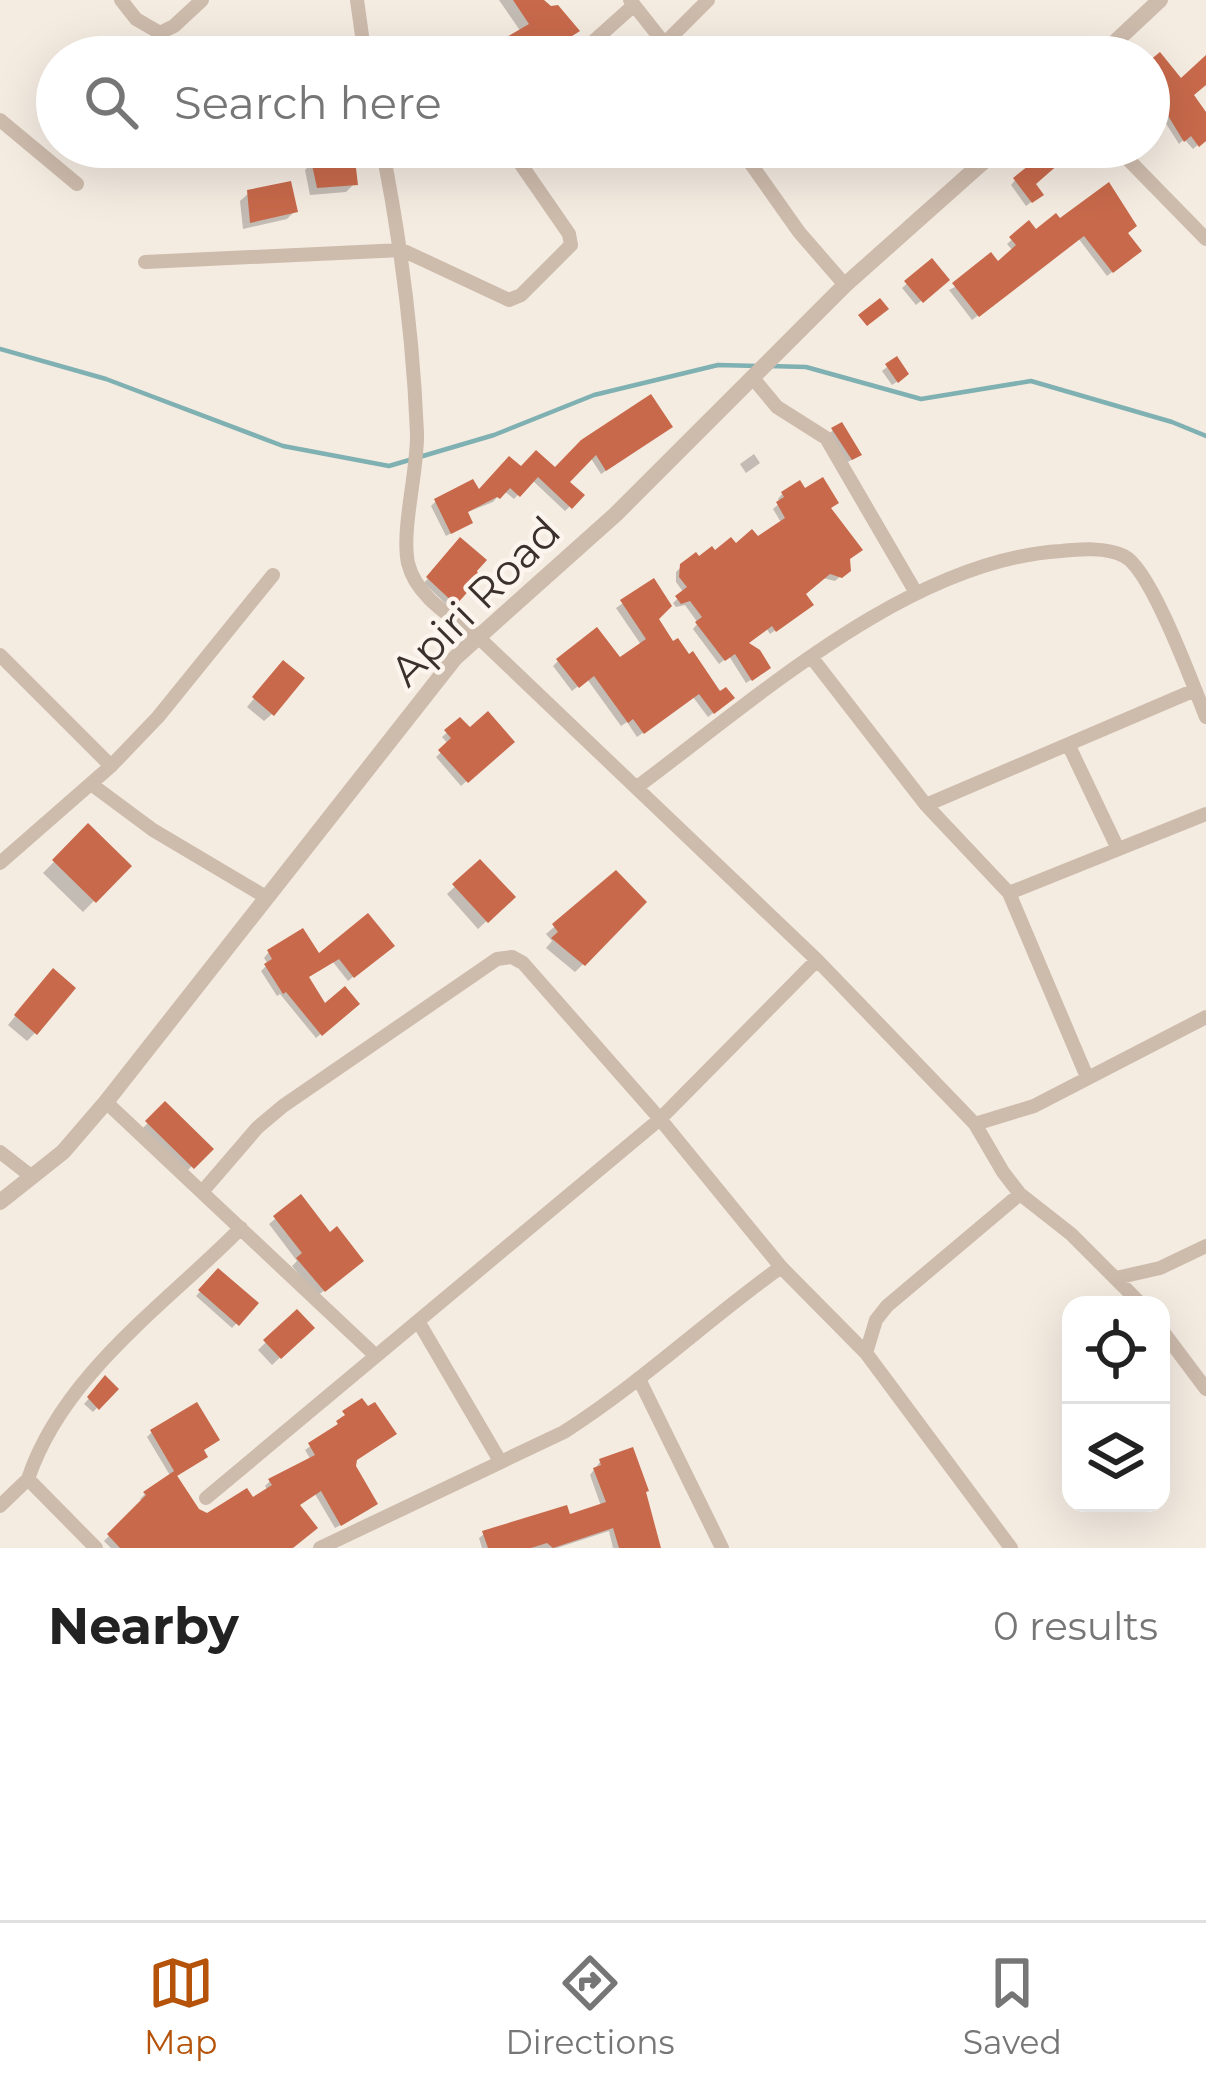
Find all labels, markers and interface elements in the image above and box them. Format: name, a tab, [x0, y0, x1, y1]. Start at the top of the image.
search box	[36, 36, 1170, 168]
icon: search	[78, 69, 144, 135]
text: Search here	[174, 75, 442, 130]
street label: Apiri Road	[379, 505, 571, 697]
map controls	[1062, 1296, 1170, 1512]
button: locate	[1062, 1296, 1170, 1404]
button: layers	[1062, 1404, 1170, 1512]
text: Nearby	[48, 1595, 239, 1657]
text: 0 results	[993, 1602, 1158, 1650]
tab: Map	[144, 1950, 217, 2062]
tab: Directions	[506, 1950, 675, 2062]
tab: Saved	[963, 1950, 1062, 2062]

